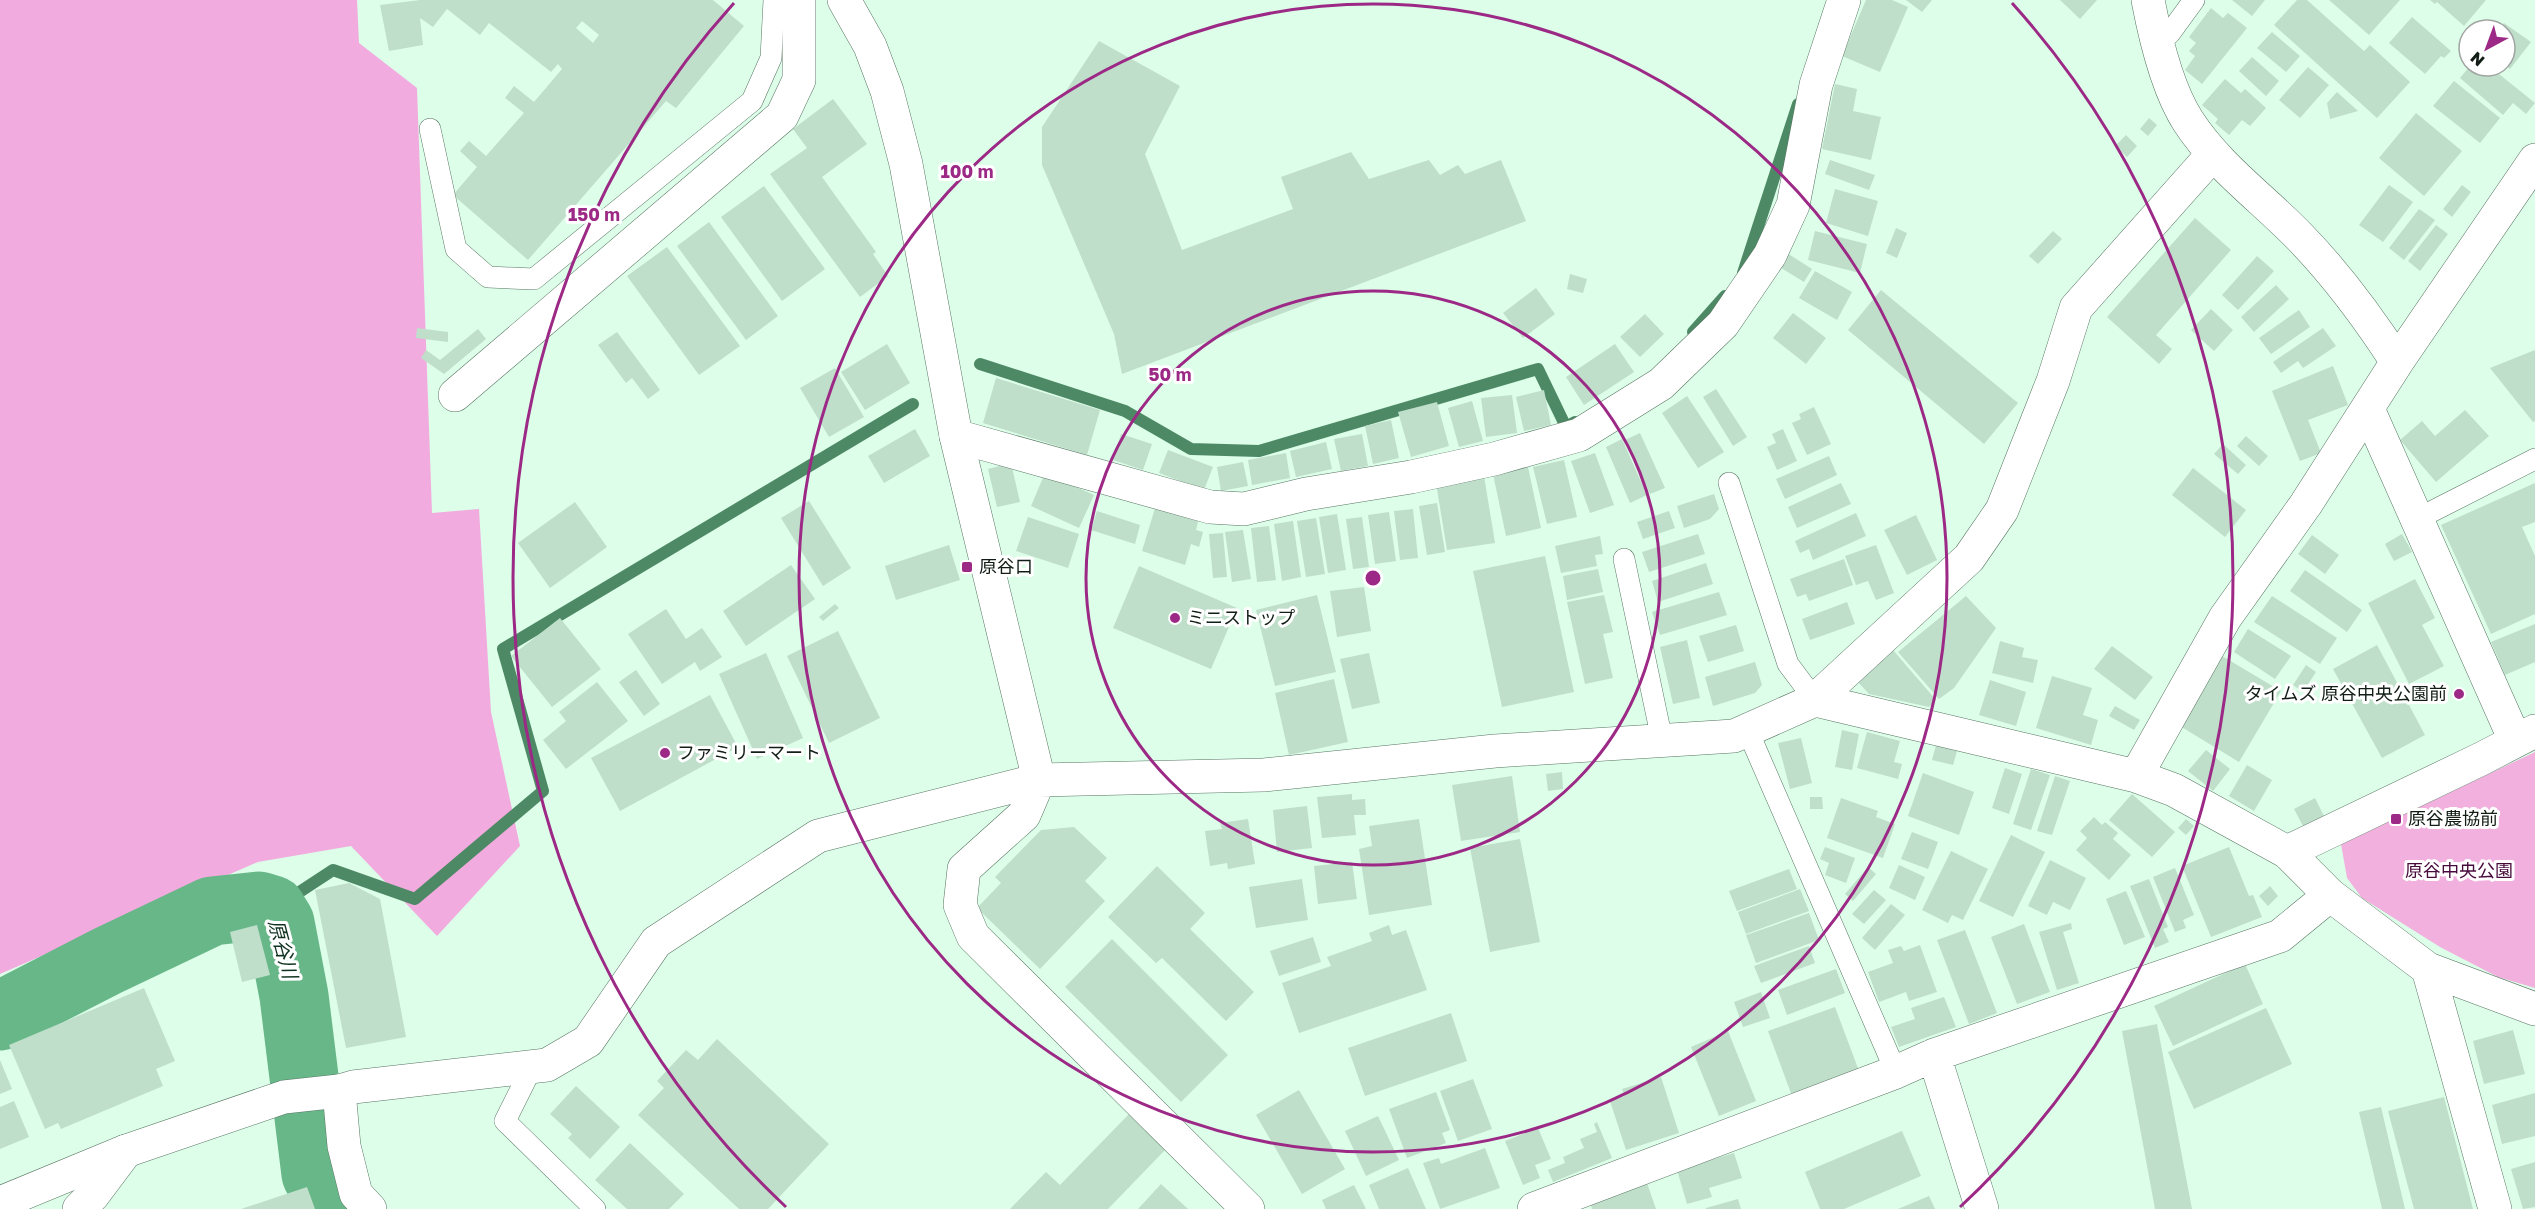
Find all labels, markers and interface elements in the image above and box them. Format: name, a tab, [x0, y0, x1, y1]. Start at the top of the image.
north arrow	[2457, 18, 2517, 78]
text: N	[2466, 48, 2488, 71]
text: 100 m	[941, 160, 993, 182]
text: 150 m	[568, 203, 620, 225]
text: 50 m	[1149, 363, 1191, 385]
place label: 原谷口	[979, 555, 1033, 577]
marker: 原谷口	[960, 560, 974, 574]
centre of rings	[1363, 568, 1383, 588]
place label: ミニストップ	[1187, 606, 1295, 628]
marker: ミニストップ	[1168, 611, 1182, 625]
place label: タイムズ 原谷中央公園前	[2245, 682, 2447, 704]
marker: タイムズ 原谷中央公園前	[2452, 687, 2466, 701]
place label: ファミリーマート	[677, 741, 821, 763]
marker: ファミリーマート	[658, 746, 672, 760]
place label: 原谷農協前	[2408, 807, 2498, 829]
marker: 原谷農協前	[2389, 812, 2403, 826]
park label: 原谷中央公園	[2405, 859, 2513, 881]
water label: 原谷川	[265, 917, 304, 983]

